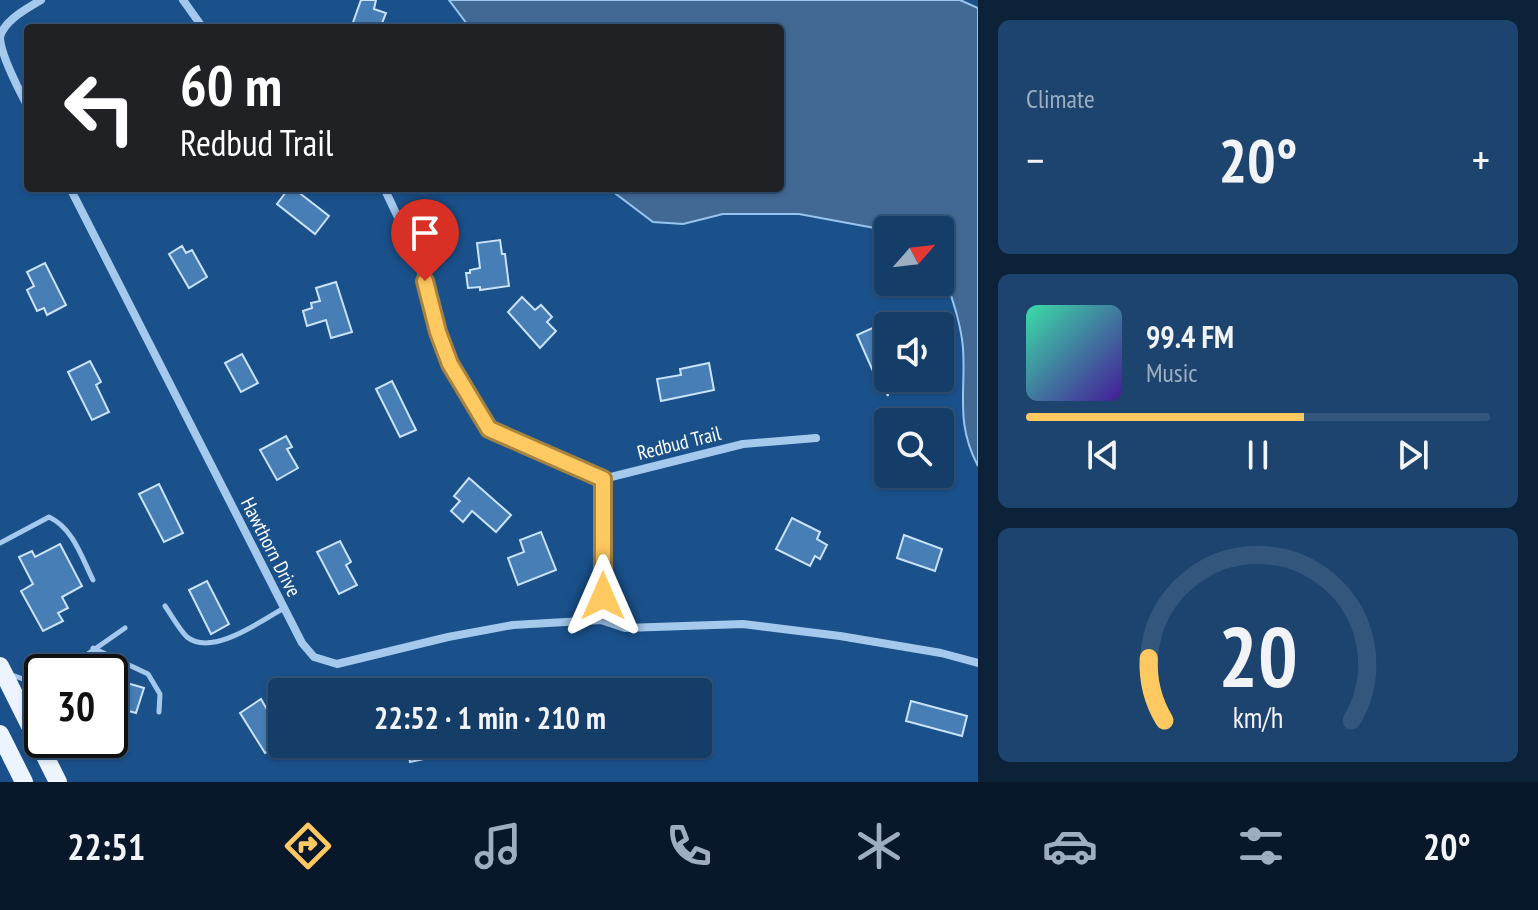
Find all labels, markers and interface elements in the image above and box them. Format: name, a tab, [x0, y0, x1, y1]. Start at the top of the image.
text: 60 m	[180, 49, 282, 121]
icon: left	[48, 56, 152, 160]
text: Climate	[1026, 82, 1095, 115]
text: Redbud Trail	[180, 119, 333, 166]
text: 20°	[1218, 121, 1298, 199]
text: −	[1026, 131, 1044, 188]
text: +	[1472, 131, 1490, 188]
pin	[391, 199, 459, 281]
icon: arrive	[403, 211, 447, 255]
north arrow	[874, 216, 954, 296]
map controls	[874, 216, 954, 488]
button: sound	[874, 312, 954, 392]
text: 99.4 FM	[1146, 317, 1234, 356]
text: Music	[1146, 356, 1198, 389]
button: search	[874, 408, 954, 488]
street label: Redbud Trail	[635, 420, 724, 466]
icon: previous	[1081, 433, 1125, 477]
icon: pause	[1236, 433, 1280, 477]
icon: next	[1391, 433, 1435, 477]
street label: Hawthorn Drive	[235, 493, 307, 601]
position arrow	[561, 554, 645, 638]
text: 20	[1218, 602, 1298, 710]
speed limit sign: 30	[24, 654, 128, 758]
text: 22:52 · 1 min · 210 m	[374, 698, 606, 737]
text: km/h	[1233, 699, 1283, 736]
icon: directions	[280, 818, 336, 874]
icon: music	[470, 818, 526, 874]
icon: phone	[661, 818, 717, 874]
icon: climate	[851, 818, 907, 874]
icon: car	[1042, 818, 1098, 874]
icon: filters	[1233, 818, 1289, 874]
text: 22:51	[67, 823, 145, 870]
text: 20°	[1423, 823, 1471, 870]

